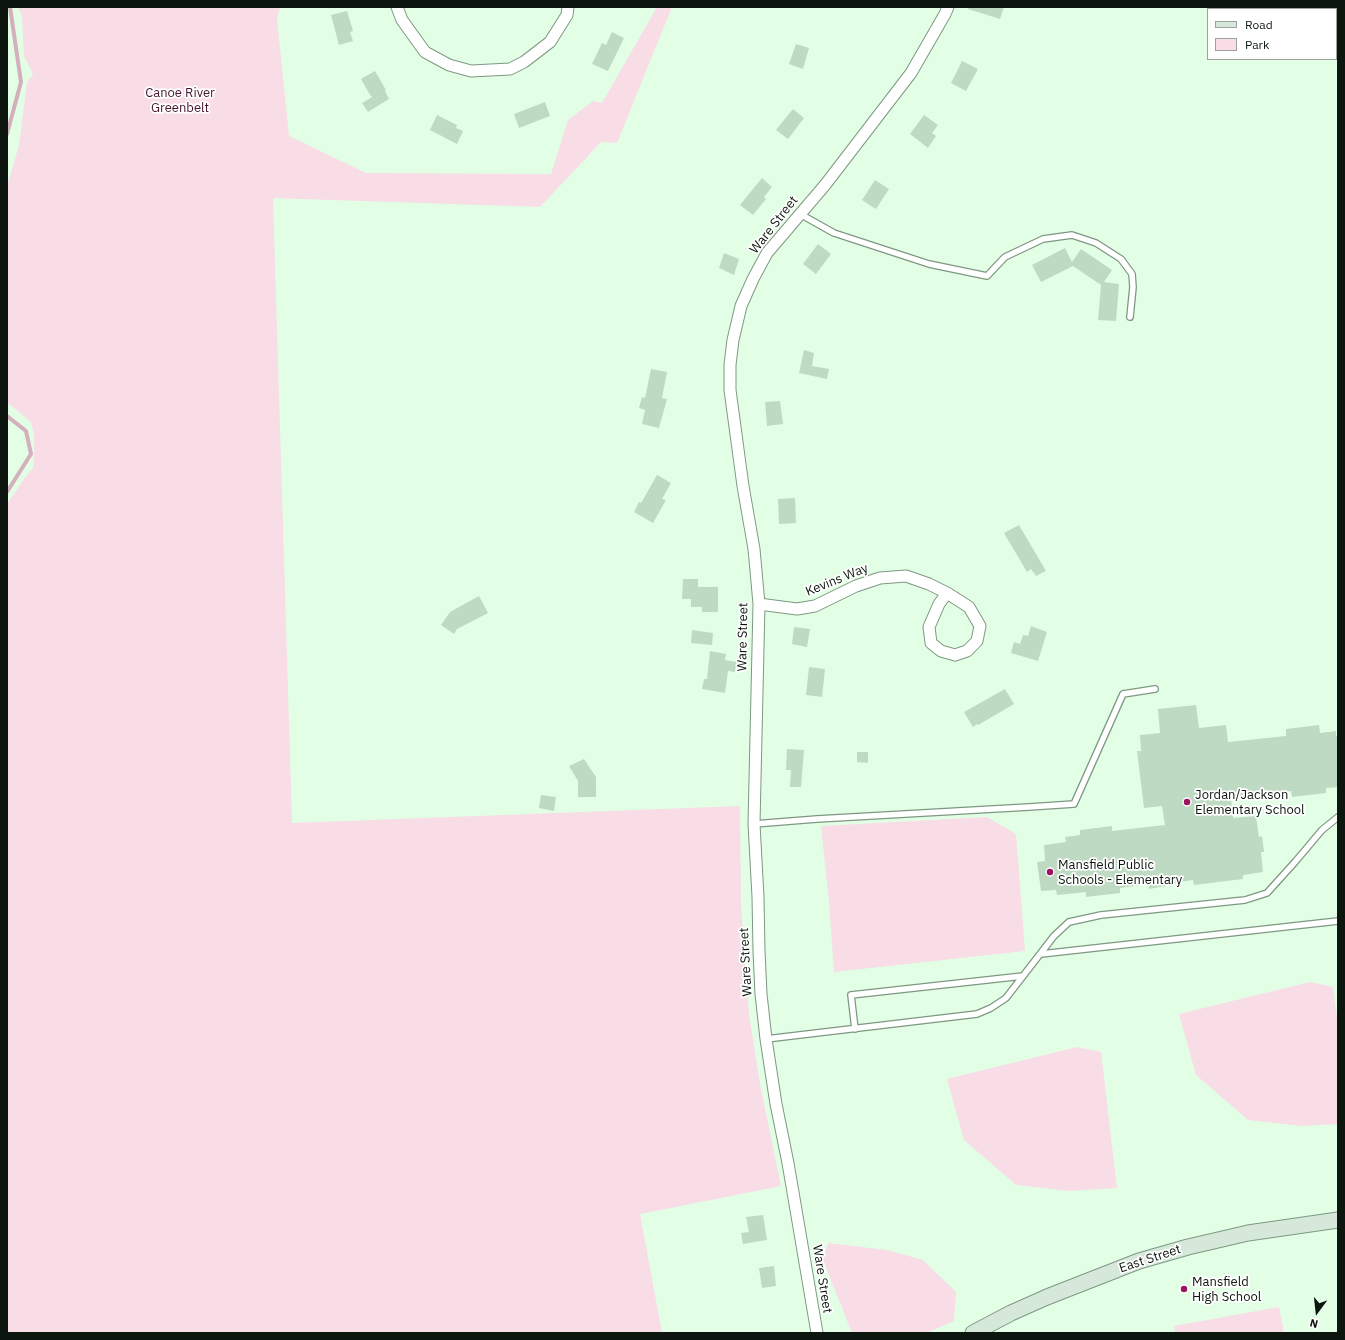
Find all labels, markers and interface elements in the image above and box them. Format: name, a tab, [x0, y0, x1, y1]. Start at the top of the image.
legend	[1207, 8, 1337, 60]
text: Road	[1245, 17, 1273, 32]
text: Park	[1245, 37, 1269, 52]
park label: Canoe River Greenbelt	[145, 85, 215, 116]
street label: Ware Street	[747, 193, 801, 257]
street label: Kevins Way	[803, 560, 871, 600]
street label: Ware Street	[735, 602, 751, 672]
place label: Jordan/Jackson Elementary School	[1195, 787, 1305, 818]
marker: Jordan/Jackson Elementary School	[1182, 797, 1192, 807]
place label: Mansfield Public Schools - Elementary	[1058, 857, 1182, 888]
marker: Mansfield Public Schools - Elementary	[1045, 867, 1055, 877]
street label: Ware Street	[736, 927, 756, 997]
street label: East Street	[1117, 1242, 1183, 1276]
street label: Ware Street	[809, 1244, 835, 1314]
place label: Mansfield High School	[1192, 1274, 1261, 1305]
marker: Mansfield High School	[1179, 1284, 1189, 1294]
north arrow	[1297, 1292, 1337, 1332]
text: N	[1308, 1316, 1320, 1331]

